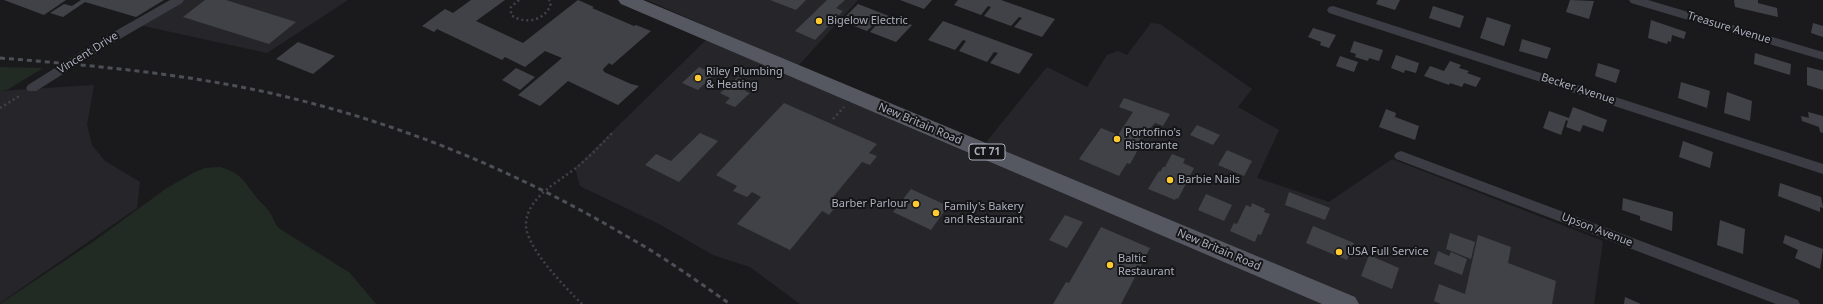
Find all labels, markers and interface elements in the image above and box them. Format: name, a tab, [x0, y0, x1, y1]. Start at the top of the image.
street label: Treasure Avenue	[1686, 9, 1772, 47]
place label: Bigelow Electric	[827, 14, 908, 28]
marker: Bigelow Electric	[814, 16, 824, 26]
street label: Vincent Drive	[55, 29, 121, 77]
place label: Riley Plumbing & Heating	[706, 65, 783, 91]
street label: Becker Avenue	[1539, 71, 1617, 107]
marker: Riley Plumbing & Heating	[693, 73, 703, 83]
street label: New Britain Road	[876, 100, 964, 148]
place label: Portofino's Ristorante	[1125, 126, 1181, 152]
marker: Portofino's Ristorante	[1112, 134, 1122, 144]
road number: CT 71	[969, 144, 1005, 160]
place label: Barbie Nails	[1178, 173, 1240, 187]
marker: Barbie Nails	[1165, 175, 1175, 185]
place label: Barber Parlour	[832, 197, 908, 211]
marker: Barber Parlour	[911, 199, 921, 209]
place label: Family's Bakery and Restaurant	[944, 200, 1024, 226]
marker: Family's Bakery and Restaurant	[931, 208, 941, 218]
street label: Upson Avenue	[1560, 210, 1634, 250]
street label: New Britain Road	[1175, 226, 1263, 274]
place label: USA Full Service	[1347, 245, 1429, 259]
marker: USA Full Service	[1334, 247, 1344, 257]
place label: Baltic Restaurant	[1118, 252, 1175, 278]
marker: Baltic Restaurant	[1105, 260, 1115, 270]

